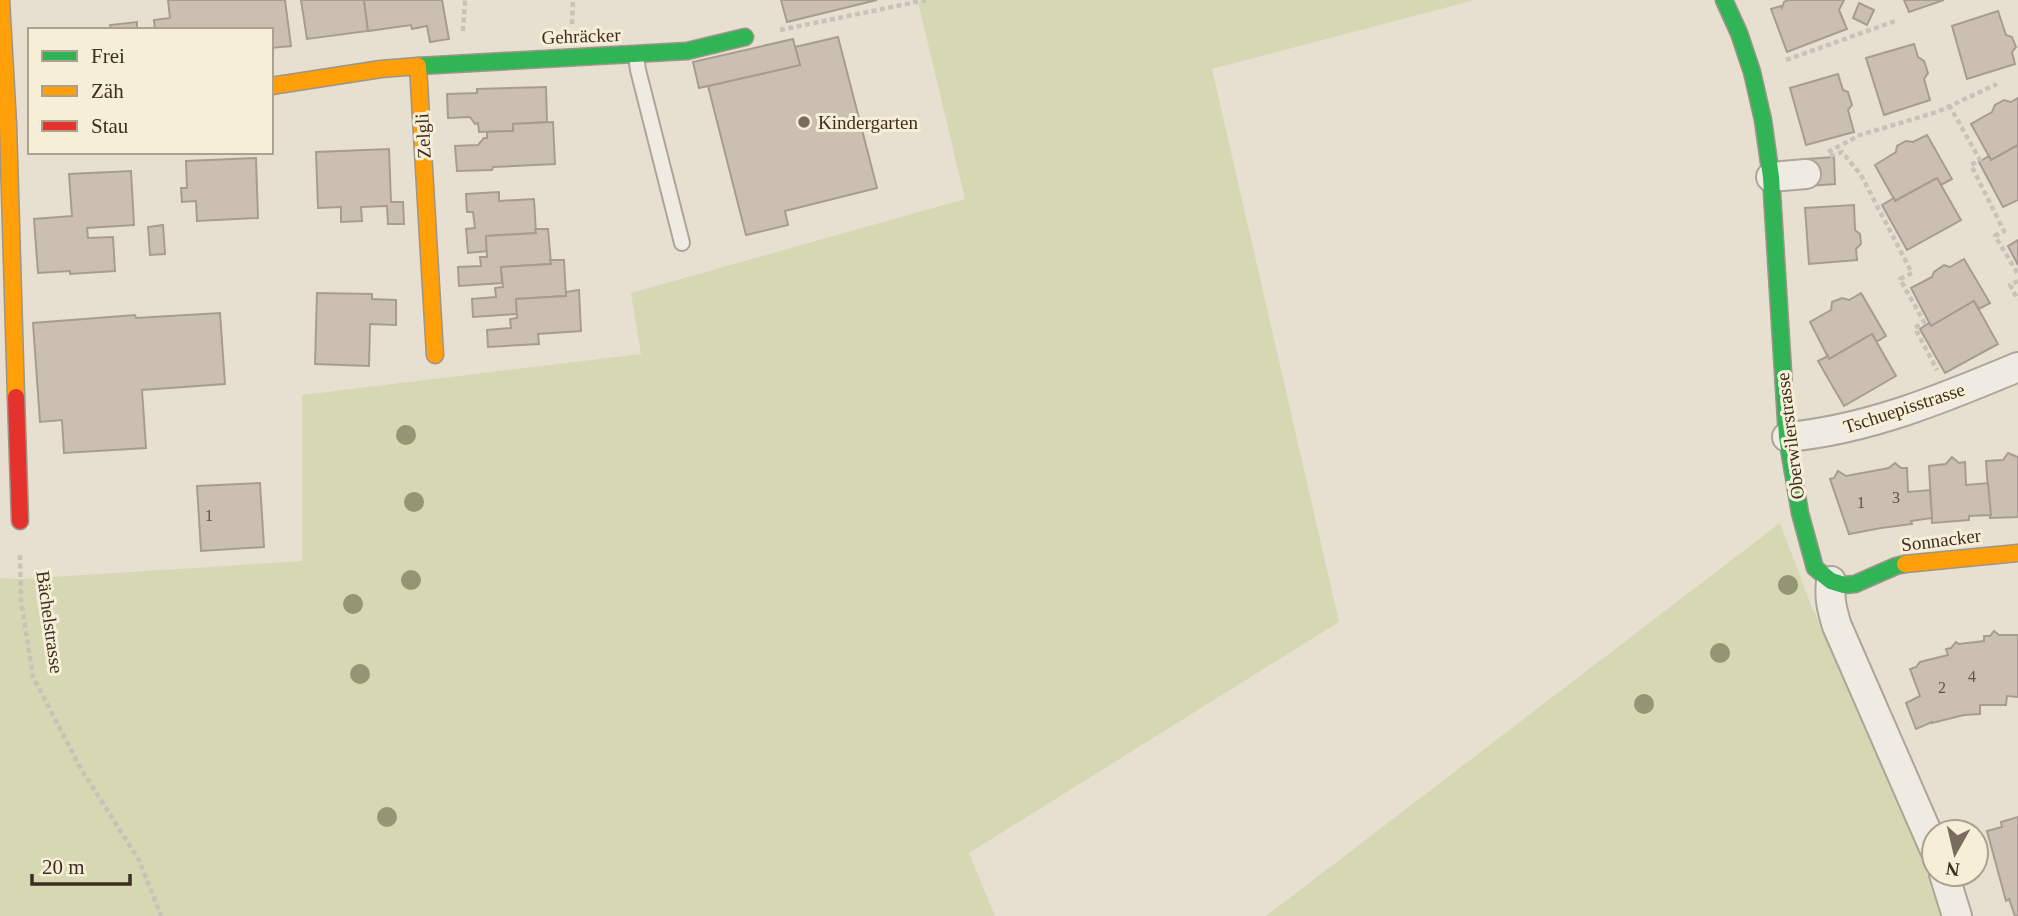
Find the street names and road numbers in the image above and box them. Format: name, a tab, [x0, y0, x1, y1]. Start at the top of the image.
street label: Gehräcker	[541, 24, 622, 48]
street label: Zelgli	[411, 113, 435, 159]
street label: Oberwilerstrasse	[1772, 371, 1808, 501]
street label: Tschuepisstrasse	[1841, 378, 1967, 438]
street label: Sonnacker	[1900, 525, 1983, 555]
street label: Bächelstrasse	[32, 569, 68, 675]

